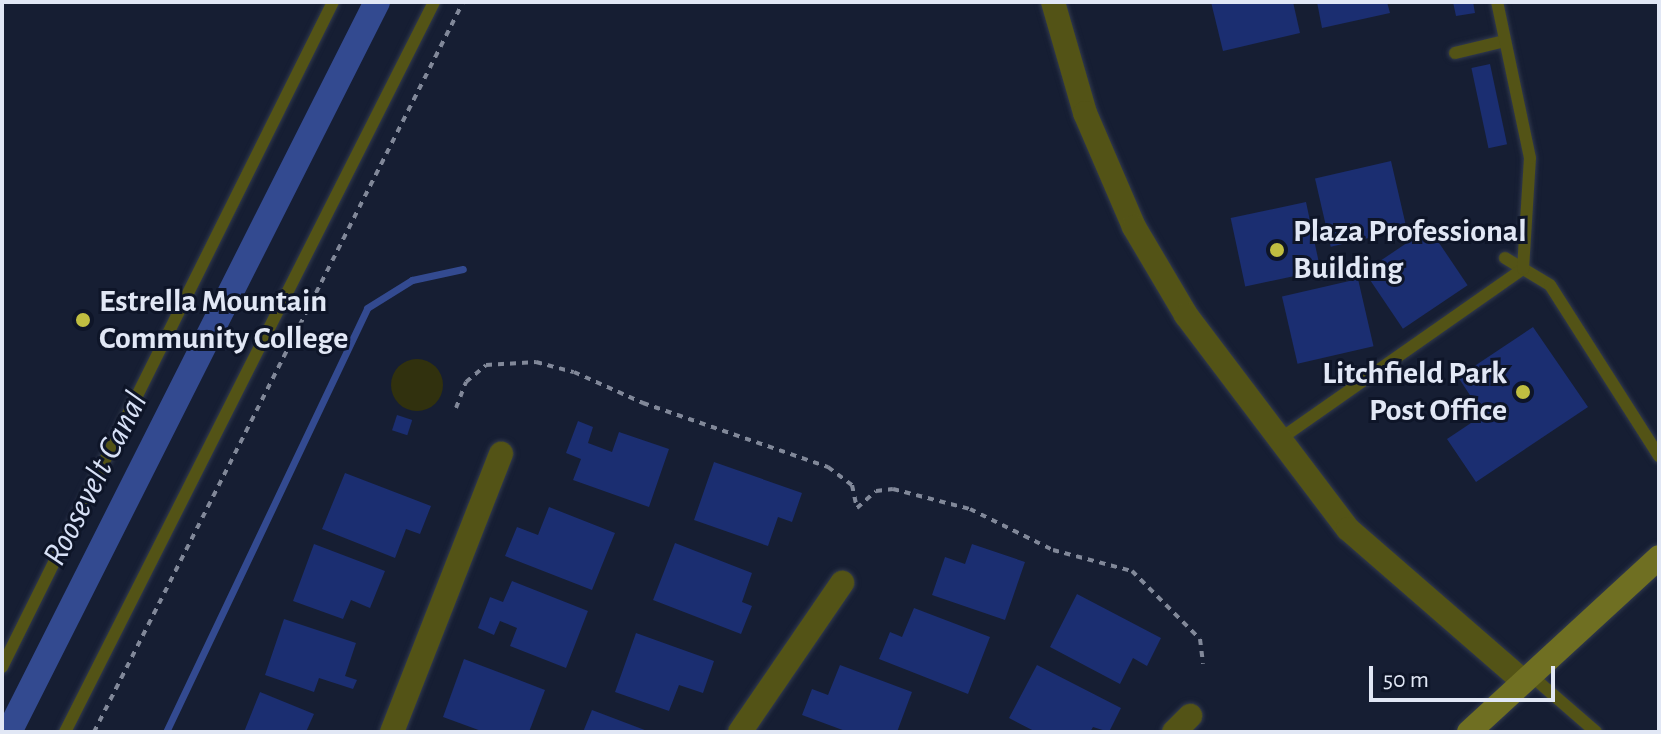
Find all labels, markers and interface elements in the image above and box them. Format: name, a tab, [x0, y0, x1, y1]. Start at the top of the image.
place label: Plaza Professional Building	[1293, 213, 1527, 288]
marker: Plaza Professional Building	[1268, 241, 1286, 259]
place label: Estrella Mountain Community College	[99, 283, 348, 358]
marker: Estrella Mountain Community College	[74, 311, 92, 329]
place label: Litchfield Park Post Office	[1322, 355, 1507, 430]
marker: Litchfield Park Post Office	[1514, 383, 1532, 401]
water label: Roosevelt Canal	[35, 385, 157, 573]
scale bar	[1373, 650, 1559, 700]
text: 50 m	[1383, 668, 1429, 692]

